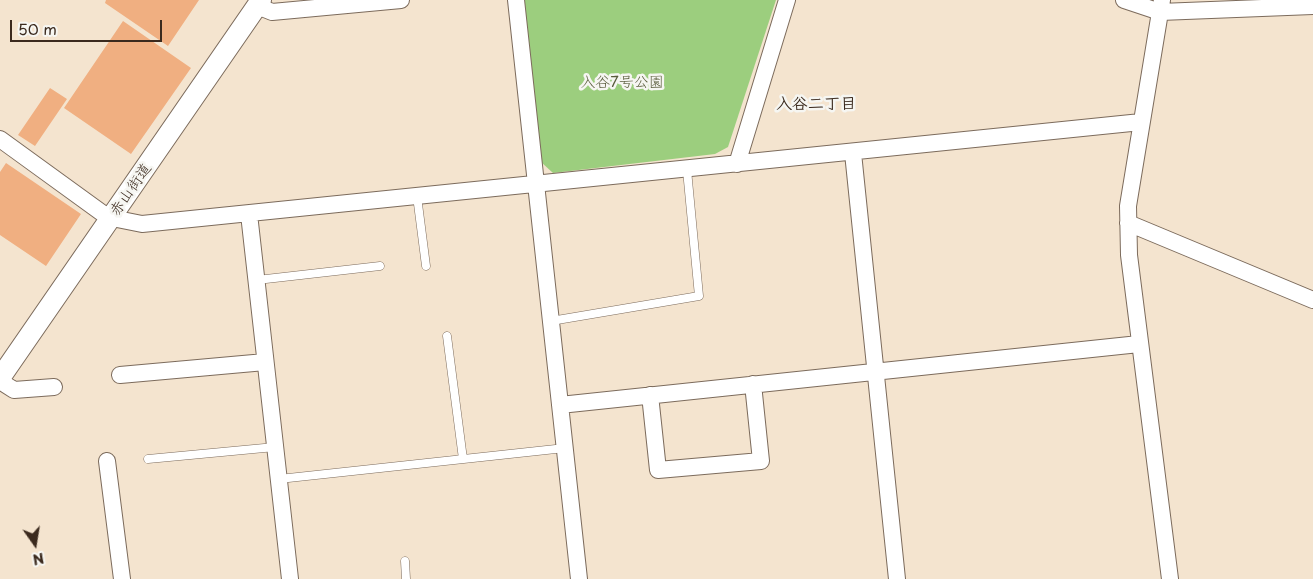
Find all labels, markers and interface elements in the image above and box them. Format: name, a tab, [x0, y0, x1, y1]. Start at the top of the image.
scale bar	[12, 10, 165, 42]
text: 50 m	[18, 17, 57, 40]
park label: 入谷7号公園	[580, 74, 664, 92]
district label: 入谷二丁目	[776, 95, 856, 115]
street label: 赤山街道	[106, 160, 156, 220]
north arrow	[10, 519, 60, 569]
text: N	[31, 548, 46, 571]

